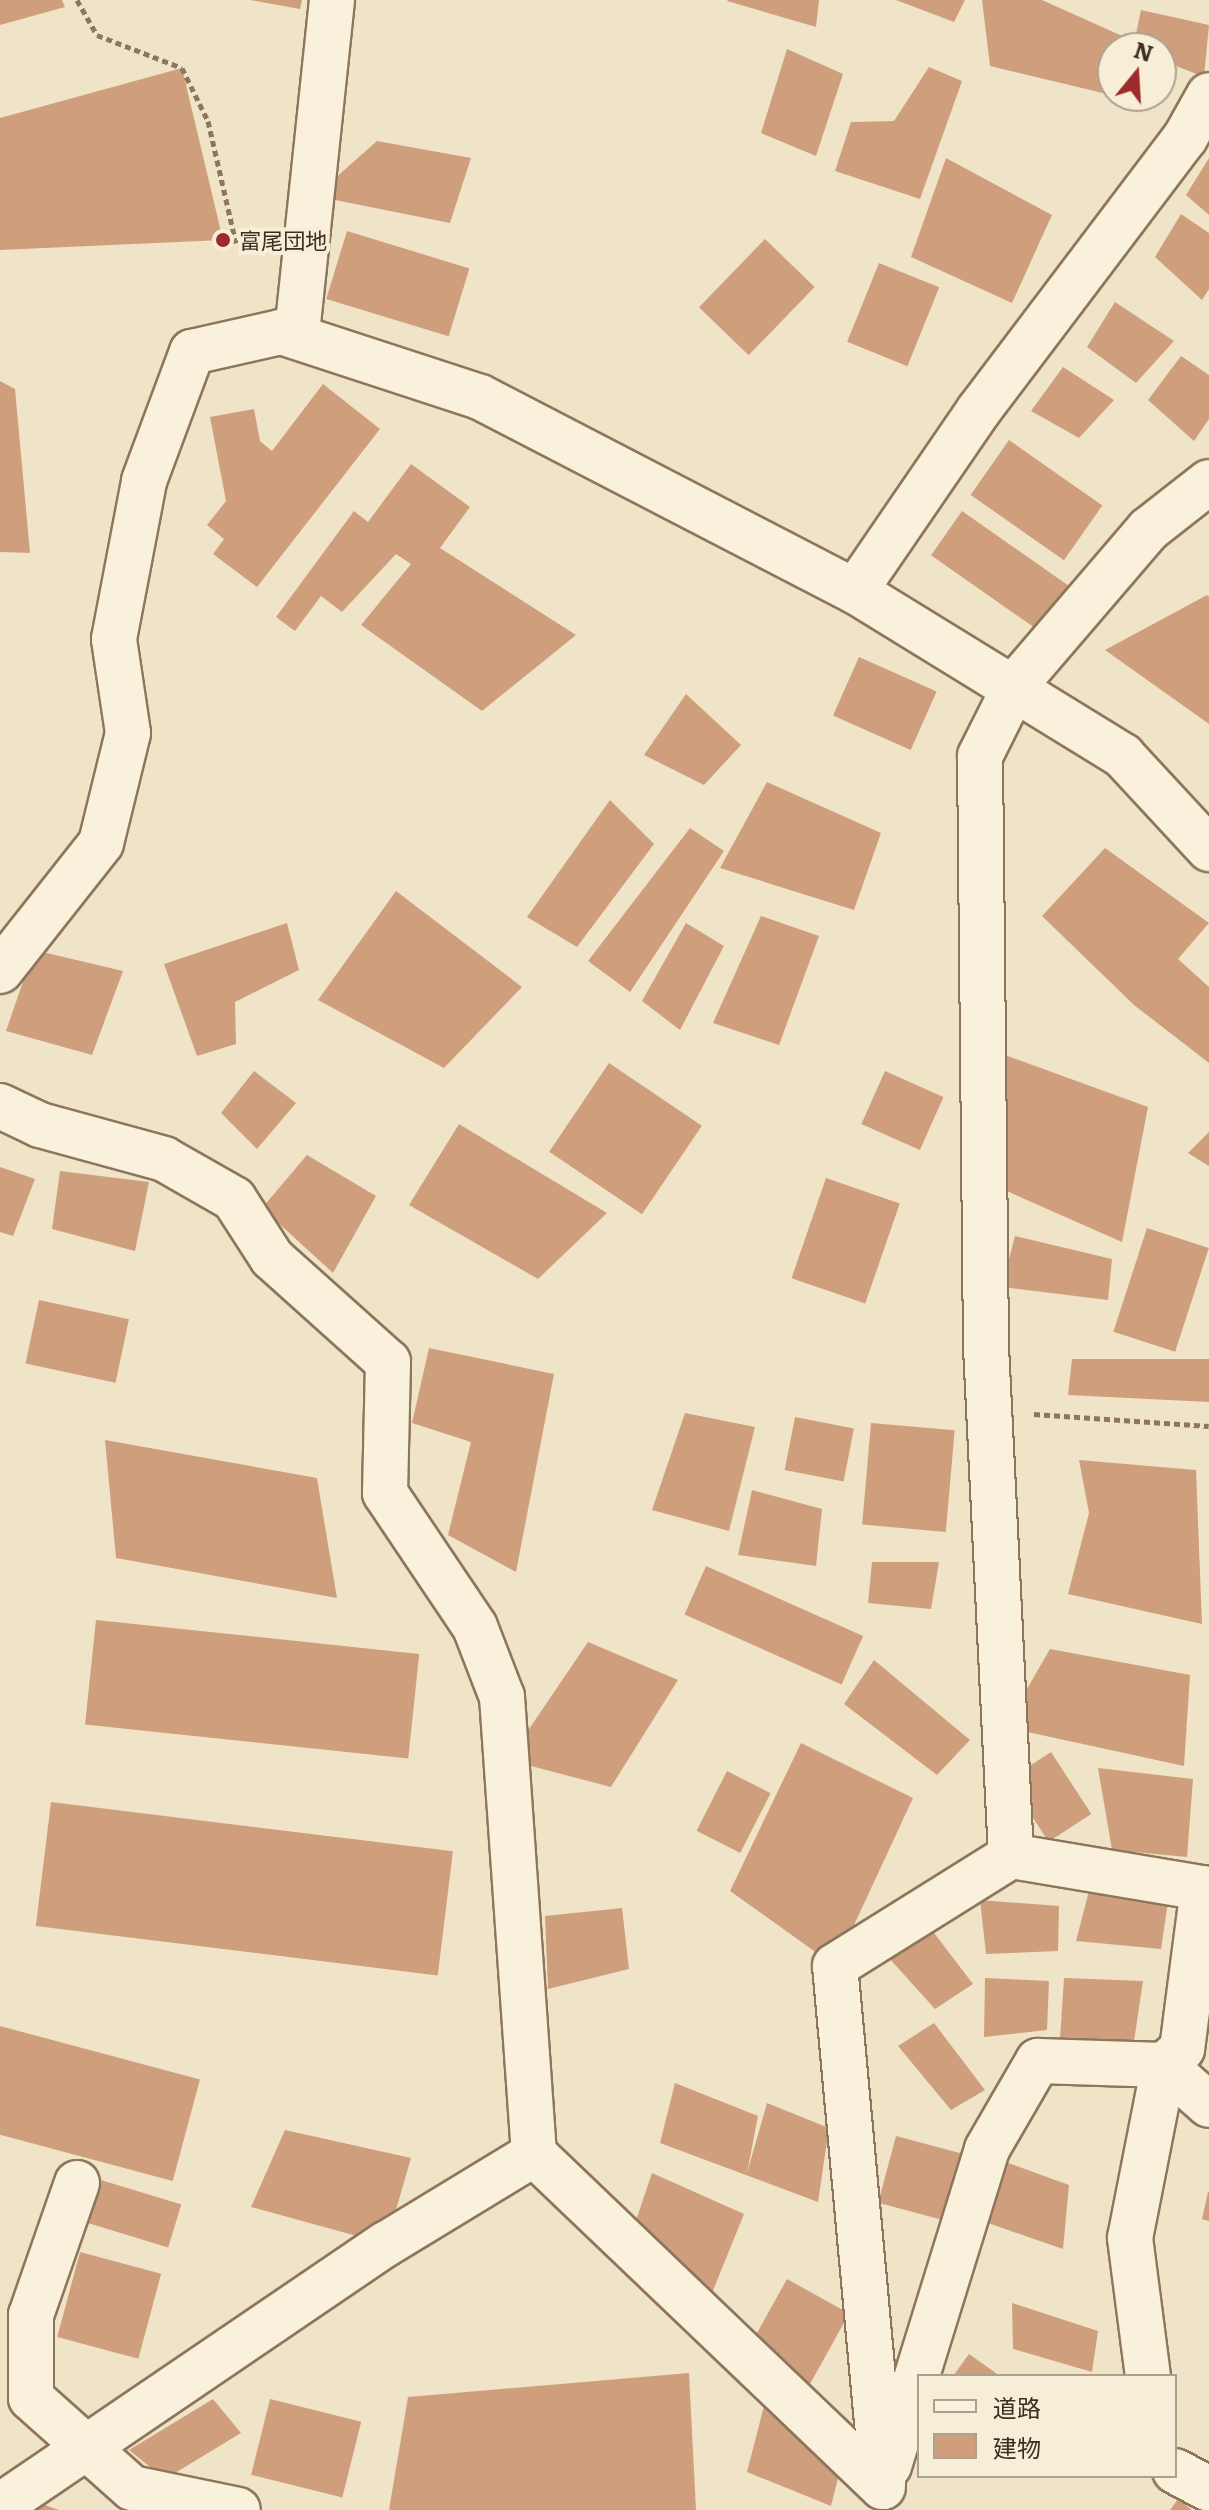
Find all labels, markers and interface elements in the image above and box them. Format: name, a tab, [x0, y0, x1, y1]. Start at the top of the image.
north arrow	[1097, 32, 1177, 112]
text: N	[1130, 32, 1158, 69]
place label: 富尾団地	[239, 227, 327, 253]
marker: 富尾団地	[214, 231, 232, 249]
legend	[917, 2374, 1177, 2478]
text: 道路	[993, 2389, 1041, 2424]
text: 建物	[993, 2429, 1041, 2464]

